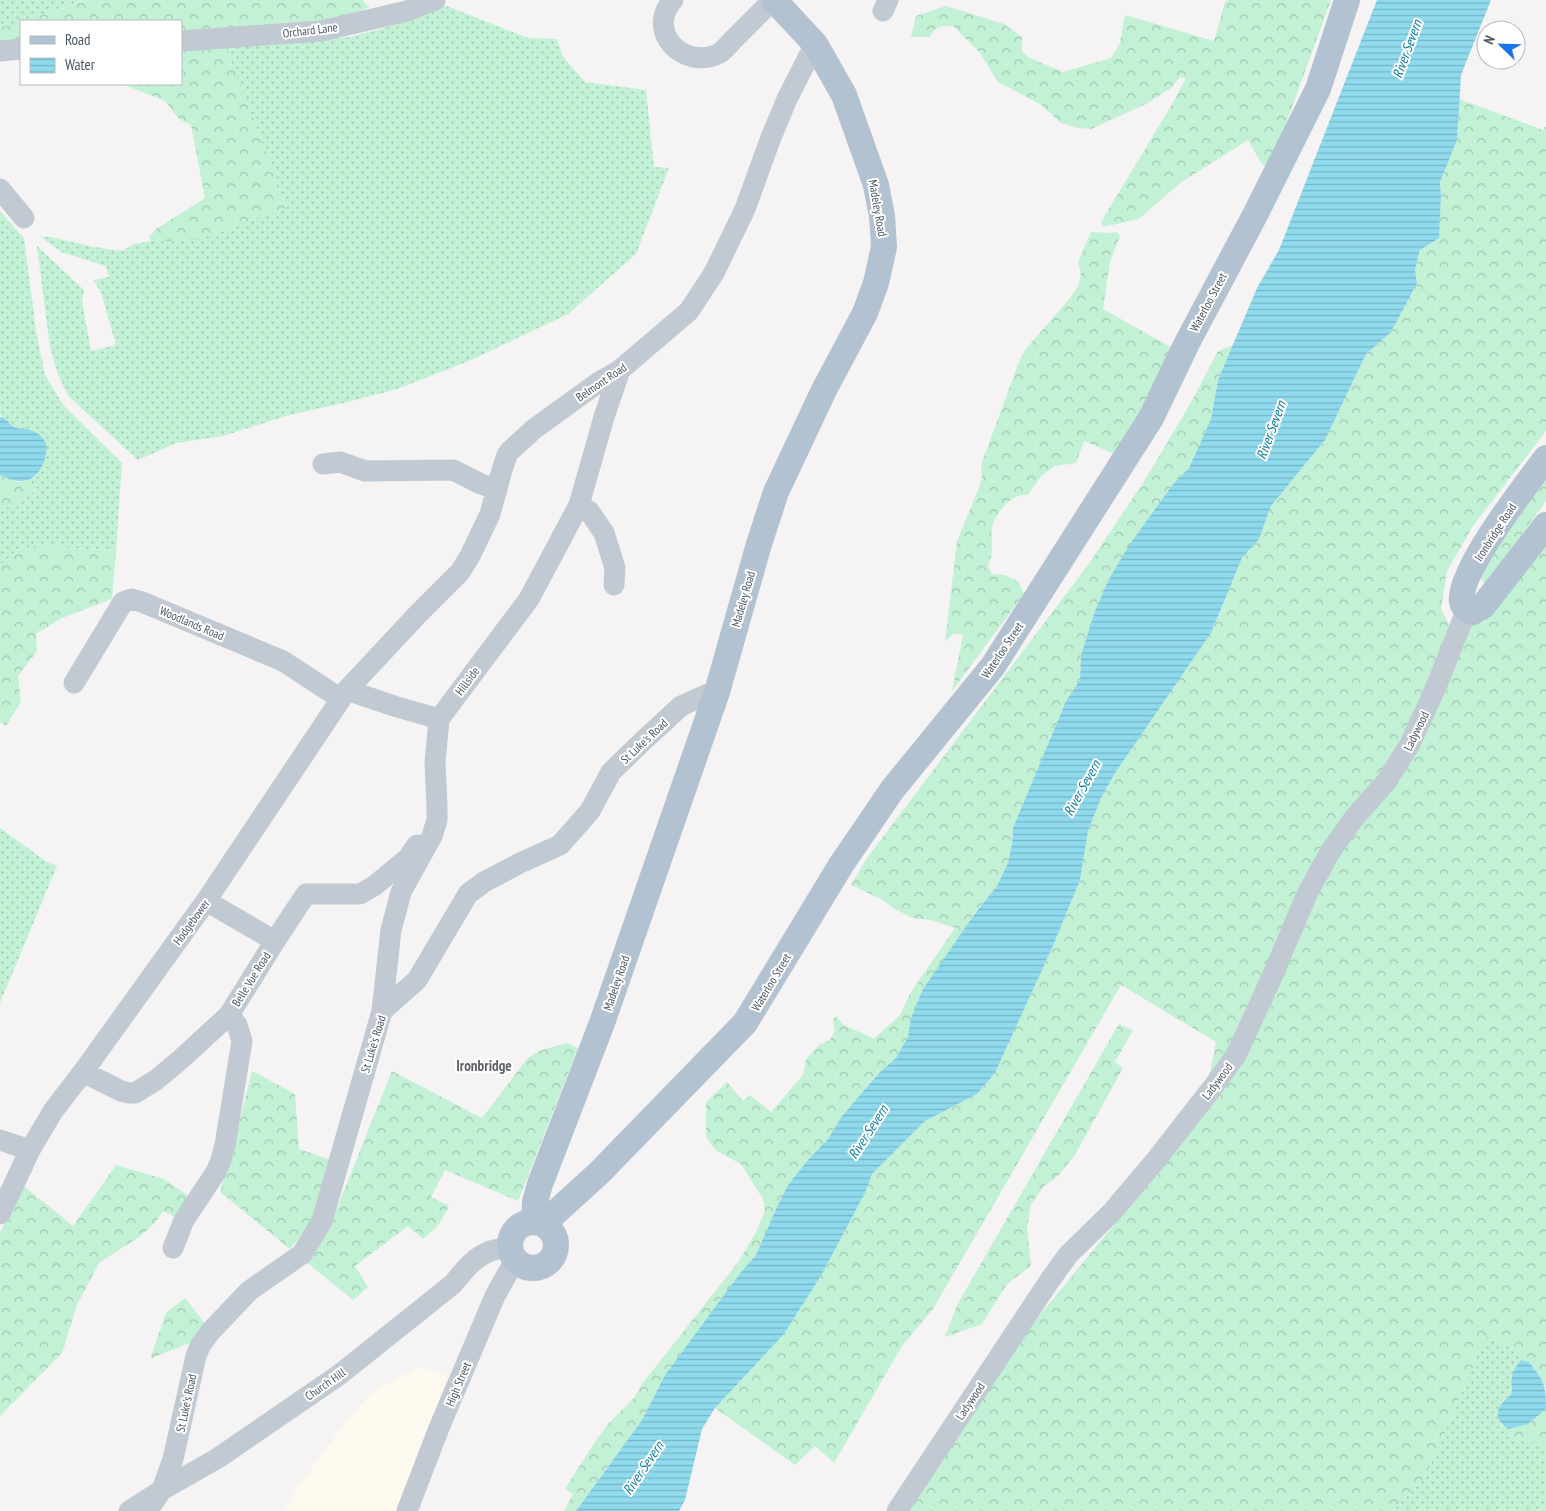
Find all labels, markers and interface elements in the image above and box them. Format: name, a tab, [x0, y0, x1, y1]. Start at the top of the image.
water label: River Severn	[1388, 17, 1426, 81]
street label: Orchard Lane	[282, 19, 338, 41]
legend	[20, 20, 182, 85]
north arrow	[1476, 20, 1526, 70]
text: Road	[65, 30, 91, 49]
text: N	[1479, 33, 1499, 47]
text: Water	[65, 55, 96, 74]
street label: Madeley Road	[866, 178, 890, 238]
street label: Waterloo Street	[1186, 269, 1230, 334]
street label: Belmont Road	[573, 360, 629, 404]
water label: River Severn	[1252, 398, 1290, 462]
street label: Ironbridge Road	[1471, 500, 1519, 564]
street label: Madeley Road	[728, 569, 758, 629]
street label: Woodlands Road	[158, 603, 226, 643]
street label: Waterloo Street	[978, 619, 1027, 681]
street label: Hillside	[452, 664, 482, 698]
street label: Ladywood	[1400, 709, 1432, 753]
street label: St Luke's Road	[617, 715, 671, 767]
water label: River Severn	[1059, 756, 1105, 819]
street label: Hodgebower	[170, 896, 213, 948]
street label: Belle Vue Road	[228, 949, 274, 1009]
street label: Waterloo Street	[748, 950, 794, 1013]
street label: Madeley Road	[600, 953, 632, 1013]
street label: St Luke's Road	[357, 1014, 389, 1074]
district label: Ironbridge	[456, 1056, 512, 1075]
street label: Ladywood	[1198, 1060, 1236, 1102]
water label: River Severn	[844, 1101, 892, 1162]
street label: High Street	[442, 1359, 474, 1409]
street label: Church Hill	[302, 1365, 348, 1403]
street label: St Luke's Road	[173, 1373, 199, 1433]
street label: Ladywood	[952, 1379, 988, 1423]
water label: River Severn	[619, 1437, 668, 1498]

